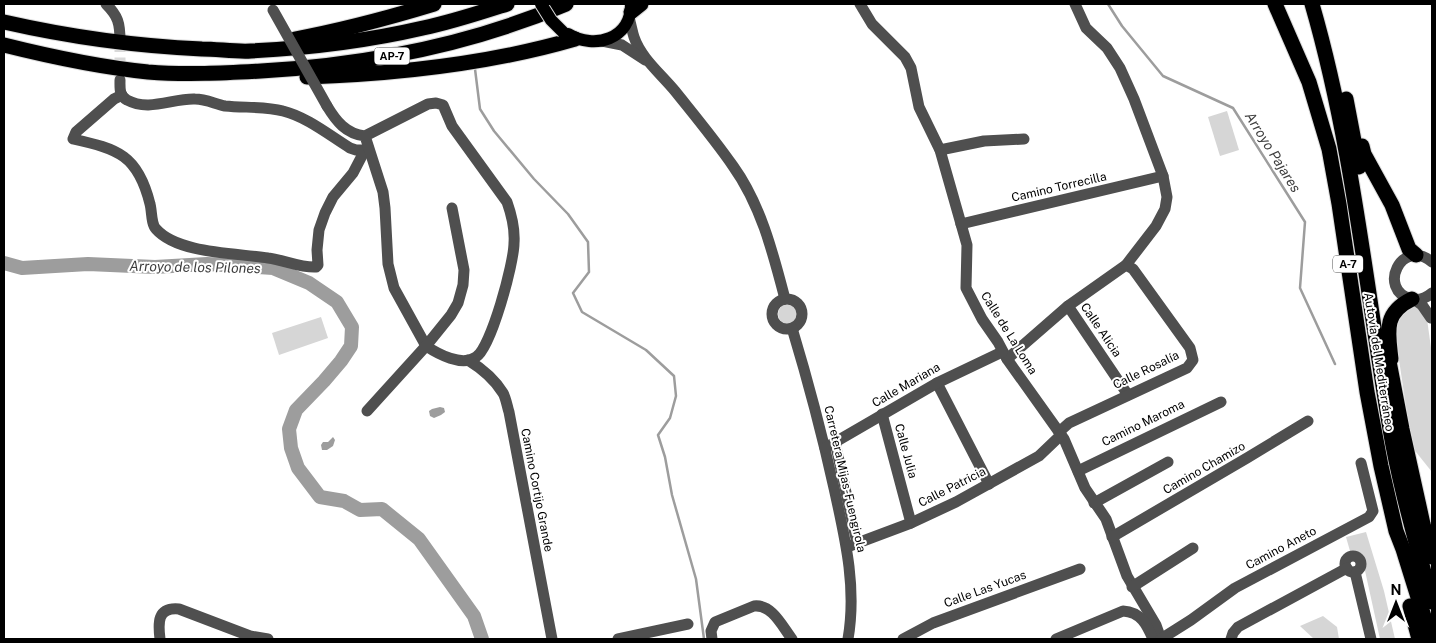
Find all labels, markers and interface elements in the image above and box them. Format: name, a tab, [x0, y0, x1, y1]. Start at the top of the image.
road number: AP-7	[374, 48, 410, 64]
water label: Arroyo Pajares	[1242, 109, 1304, 195]
street label: Camino Torrecilla	[1010, 169, 1108, 205]
road number: A-7	[1333, 255, 1363, 272]
water label: Arroyo de los Pilones	[129, 258, 261, 276]
street label: Calle de La Loma	[978, 289, 1040, 377]
street label: Autovía del Mediterráneo	[1361, 291, 1397, 433]
street label: Calle Alicia	[1078, 300, 1124, 360]
street label: Calle Rosalía	[1111, 348, 1181, 392]
street label: Calle Mariana	[869, 360, 943, 410]
street label: Camino Maroma	[1099, 397, 1187, 449]
street label: Carretera Mijas-Fuengirola	[821, 404, 869, 554]
street label: Calle Julia	[892, 422, 920, 480]
street label: Camino Cortijo Grande	[518, 427, 556, 553]
street label: Camino Chamizo	[1160, 439, 1248, 497]
street label: Calle Patricia	[916, 464, 988, 510]
street label: Camino Aneto	[1243, 523, 1319, 573]
street label: Calle Las Yucas	[942, 568, 1028, 610]
north arrow	[1371, 578, 1421, 628]
text: N	[1391, 582, 1401, 598]

